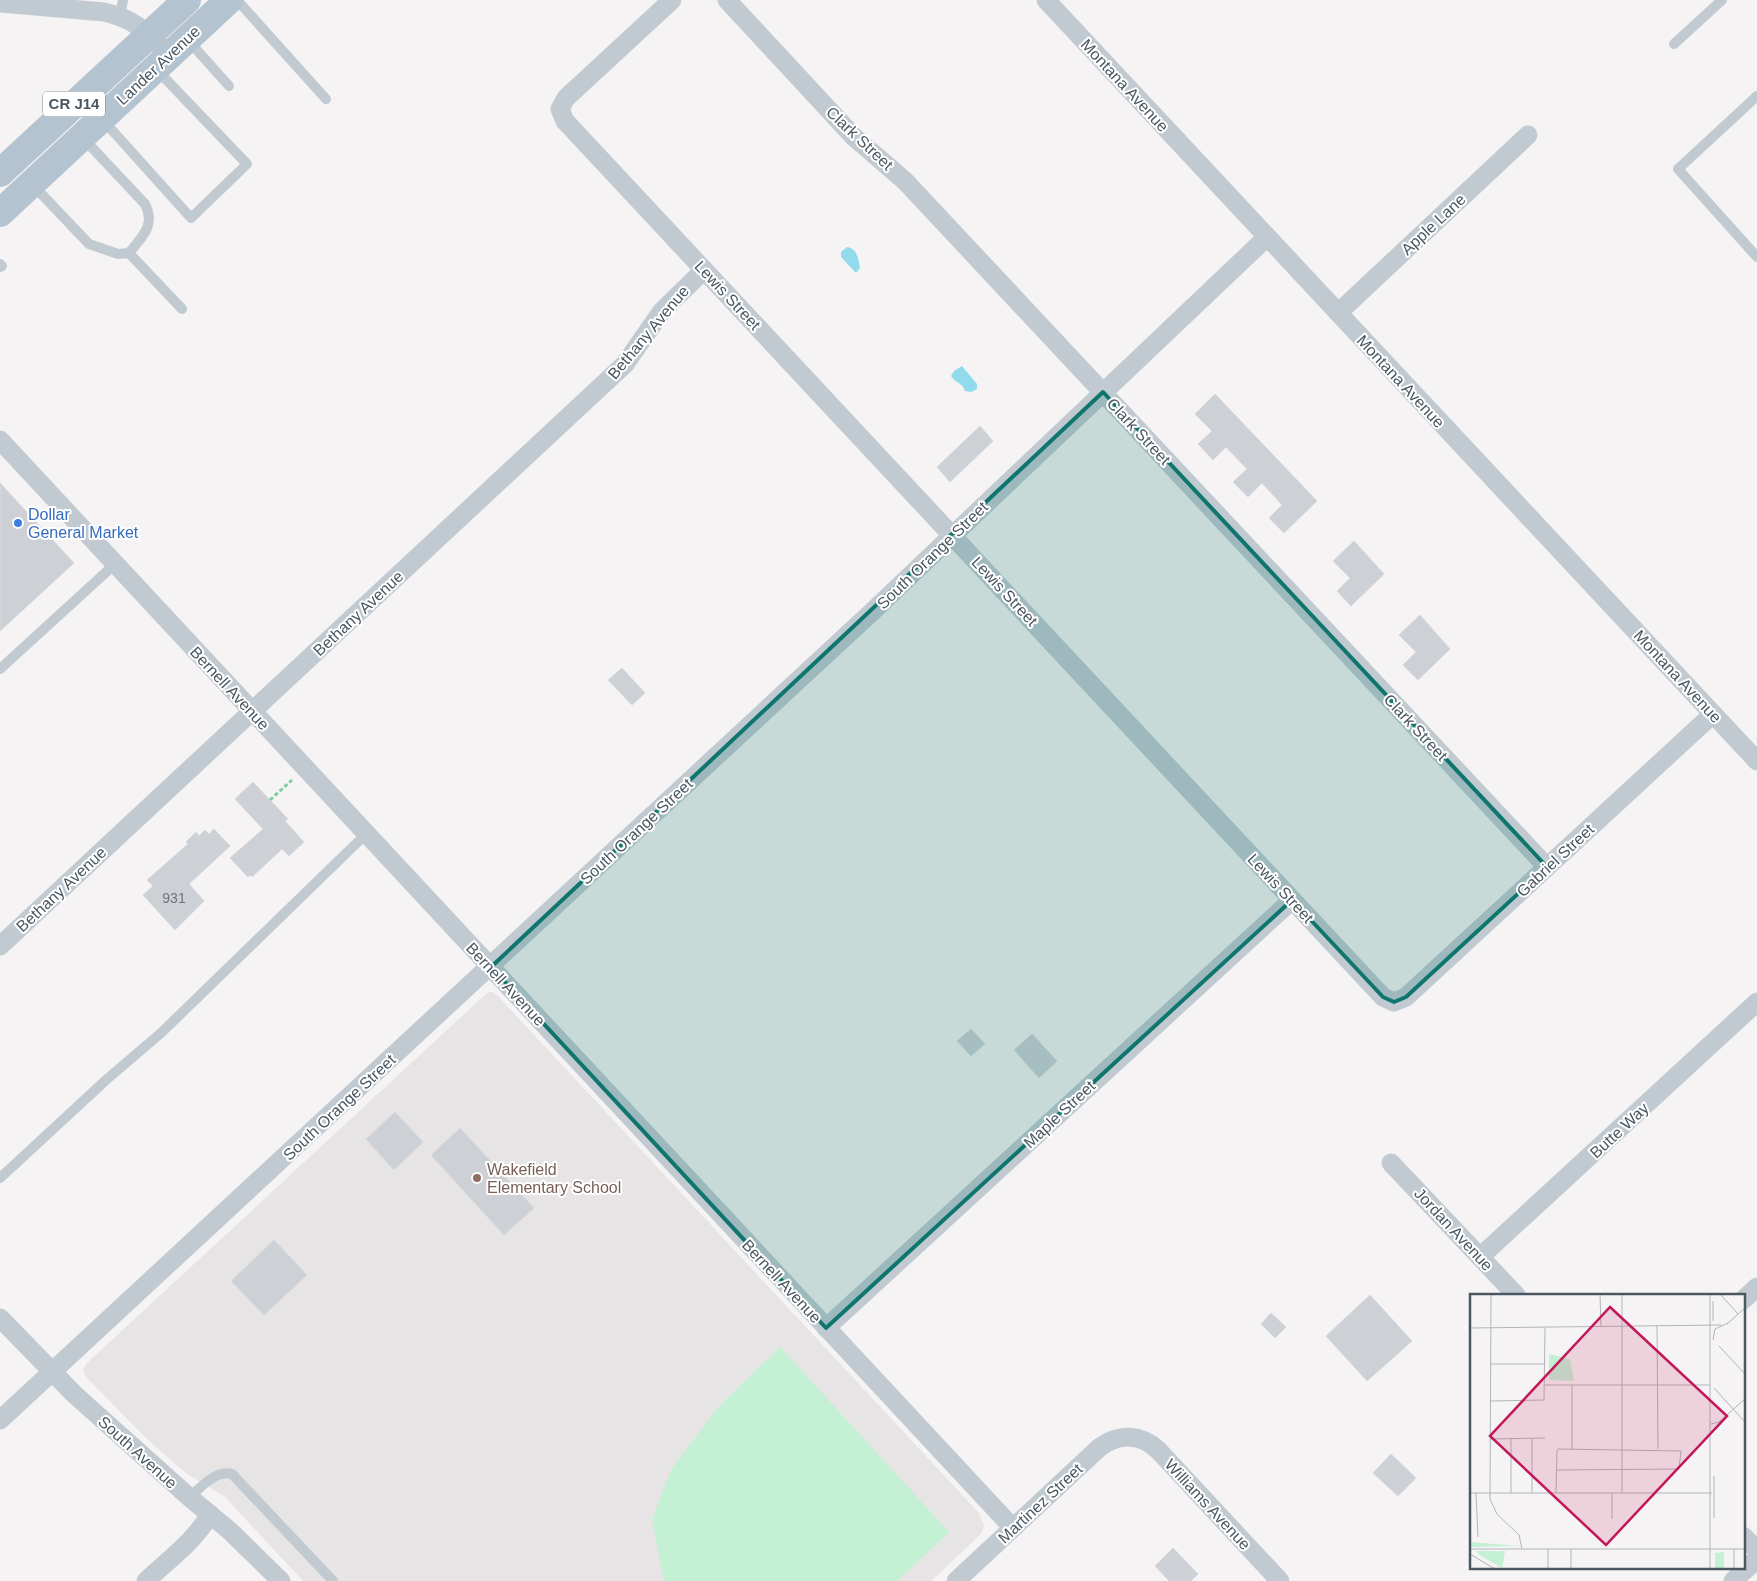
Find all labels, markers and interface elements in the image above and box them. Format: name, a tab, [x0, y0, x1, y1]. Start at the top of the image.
street label: Lander Avenue	[113, 22, 203, 108]
street label: Montana Avenue	[1078, 36, 1172, 135]
road number: CR J14	[43, 92, 105, 116]
street label: Clark Street	[823, 103, 897, 174]
street label: Apple Lane	[1398, 190, 1469, 258]
street label: Lewis Street	[691, 257, 764, 334]
street label: Bethany Avenue	[605, 282, 692, 382]
street label: Montana Avenue	[1354, 332, 1448, 431]
street label: Clark Street	[1104, 395, 1174, 468]
street label: South Orange Street	[874, 498, 991, 612]
place label: Dollar General Market	[28, 506, 139, 541]
marker: Dollar General Market	[12, 517, 24, 529]
street label: Lewis Street	[968, 553, 1041, 630]
street label: Bethany Avenue	[310, 567, 407, 659]
street label: Montana Avenue	[1631, 627, 1725, 726]
street label: Bernell Avenue	[187, 643, 273, 733]
street label: Clark Street	[1381, 691, 1451, 764]
street label: South Orange Street	[577, 775, 696, 888]
street label: Gabriel Street	[1513, 820, 1598, 900]
street label: Bethany Avenue	[13, 843, 110, 935]
street label: Lewis Street	[1244, 850, 1317, 927]
house number: 931	[162, 890, 186, 906]
street label: Bernell Avenue	[463, 939, 549, 1029]
street label: South Orange Street	[280, 1051, 399, 1164]
street label: Maple Street	[1020, 1077, 1099, 1152]
street label: Butte Way	[1587, 1099, 1652, 1162]
place label: Wakefield Elementary School	[487, 1161, 621, 1196]
marker: Wakefield Elementary School	[471, 1172, 483, 1184]
street label: Jordan Avenue	[1411, 1185, 1496, 1274]
street label: Bernell Avenue	[739, 1236, 825, 1326]
inset map	[1470, 1294, 1744, 1568]
street label: South Avenue	[95, 1413, 180, 1492]
street label: Williams Avenue	[1161, 1456, 1254, 1553]
street label: Martinez Street	[995, 1460, 1086, 1547]

